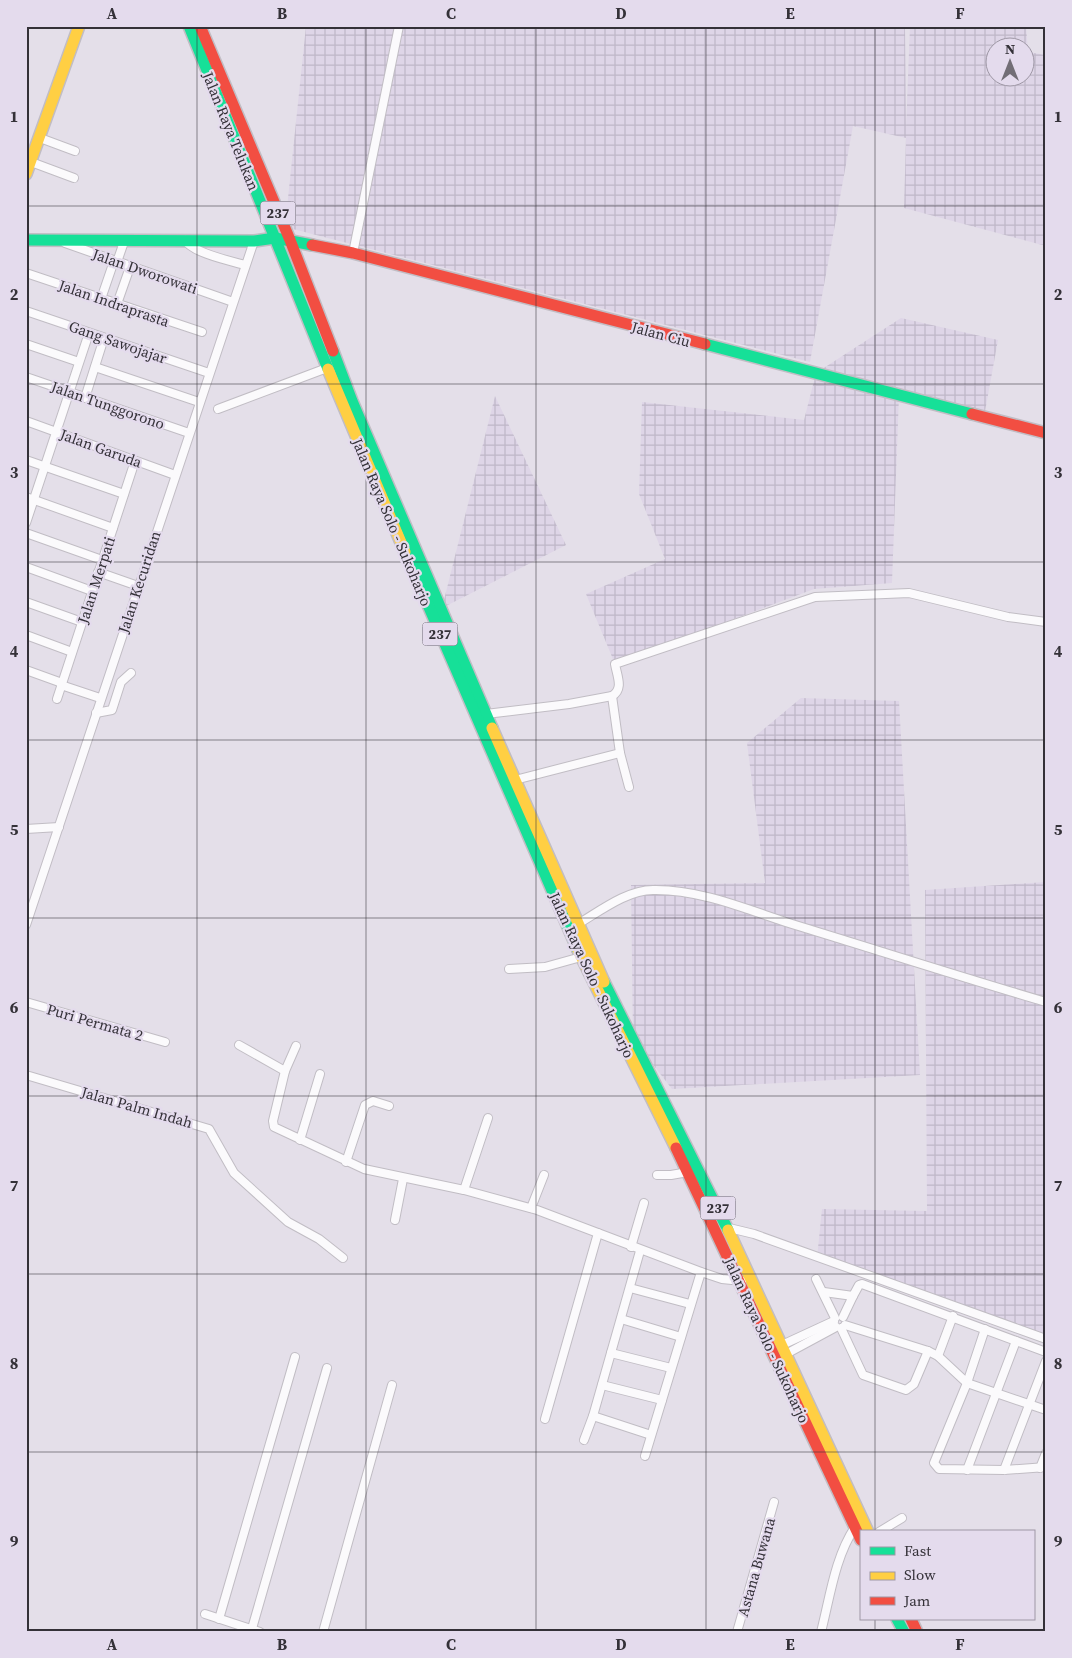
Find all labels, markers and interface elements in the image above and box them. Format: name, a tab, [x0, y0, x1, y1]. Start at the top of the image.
text: A	[107, 2, 118, 24]
text: B	[277, 2, 288, 24]
text: C	[446, 2, 456, 24]
text: D	[615, 2, 627, 24]
text: E	[785, 2, 795, 24]
text: F	[955, 2, 965, 24]
north arrow	[984, 38, 1034, 88]
text: N	[1005, 39, 1015, 59]
street label: Jalan Raya Telukan	[197, 68, 264, 193]
text: 1	[10, 105, 18, 127]
text: 1	[1054, 105, 1062, 127]
road number: 237	[260, 202, 296, 224]
street label: Jalan Dworowati	[89, 243, 200, 299]
street label: Jalan Indraprasta	[55, 274, 172, 332]
text: 2	[10, 283, 19, 305]
text: 2	[1054, 283, 1063, 305]
street label: Gang Sawojajar	[66, 315, 170, 369]
street label: Jalan Ciu	[628, 316, 693, 352]
street label: Jalan Tunggorono	[47, 375, 168, 434]
street label: Jalan Garuda	[56, 423, 145, 473]
street label: Jalan Raya Solo - Sukoharjo	[347, 434, 437, 609]
text: 3	[10, 461, 19, 483]
text: 3	[1054, 461, 1063, 483]
street label: Jalan Kecuridan	[112, 528, 165, 637]
street label: Jalan Merpati	[72, 534, 120, 627]
road number: 237	[422, 622, 458, 646]
text: 4	[10, 640, 19, 662]
text: 4	[1054, 640, 1063, 662]
text: 5	[10, 818, 19, 840]
text: 5	[1054, 818, 1063, 840]
street label: Jalan Raya Solo - Sukoharjo	[544, 888, 640, 1061]
text: 6	[10, 996, 19, 1018]
text: 6	[1054, 996, 1063, 1018]
street label: Puri Permata 2	[44, 998, 146, 1046]
street label: Jalan Palm Indah	[78, 1081, 195, 1133]
text: 7	[10, 1174, 19, 1196]
text: 7	[1054, 1174, 1063, 1196]
road number: 237	[700, 1196, 736, 1220]
street label: Jalan Raya Solo - Sukoharjo	[719, 1253, 815, 1426]
text: 8	[10, 1352, 18, 1374]
text: 8	[1054, 1352, 1062, 1374]
street label: Astana Buwana	[732, 1515, 780, 1619]
text: 9	[10, 1530, 19, 1552]
legend	[860, 1530, 1034, 1620]
text: 9	[1054, 1530, 1063, 1552]
text: Fast	[904, 1540, 931, 1561]
text: Slow	[904, 1564, 936, 1585]
text: Jam	[903, 1590, 931, 1611]
text: A	[107, 1633, 118, 1655]
text: B	[277, 1633, 288, 1655]
text: C	[446, 1633, 456, 1655]
text: D	[615, 1633, 627, 1655]
text: E	[785, 1633, 795, 1655]
text: F	[955, 1633, 965, 1655]

